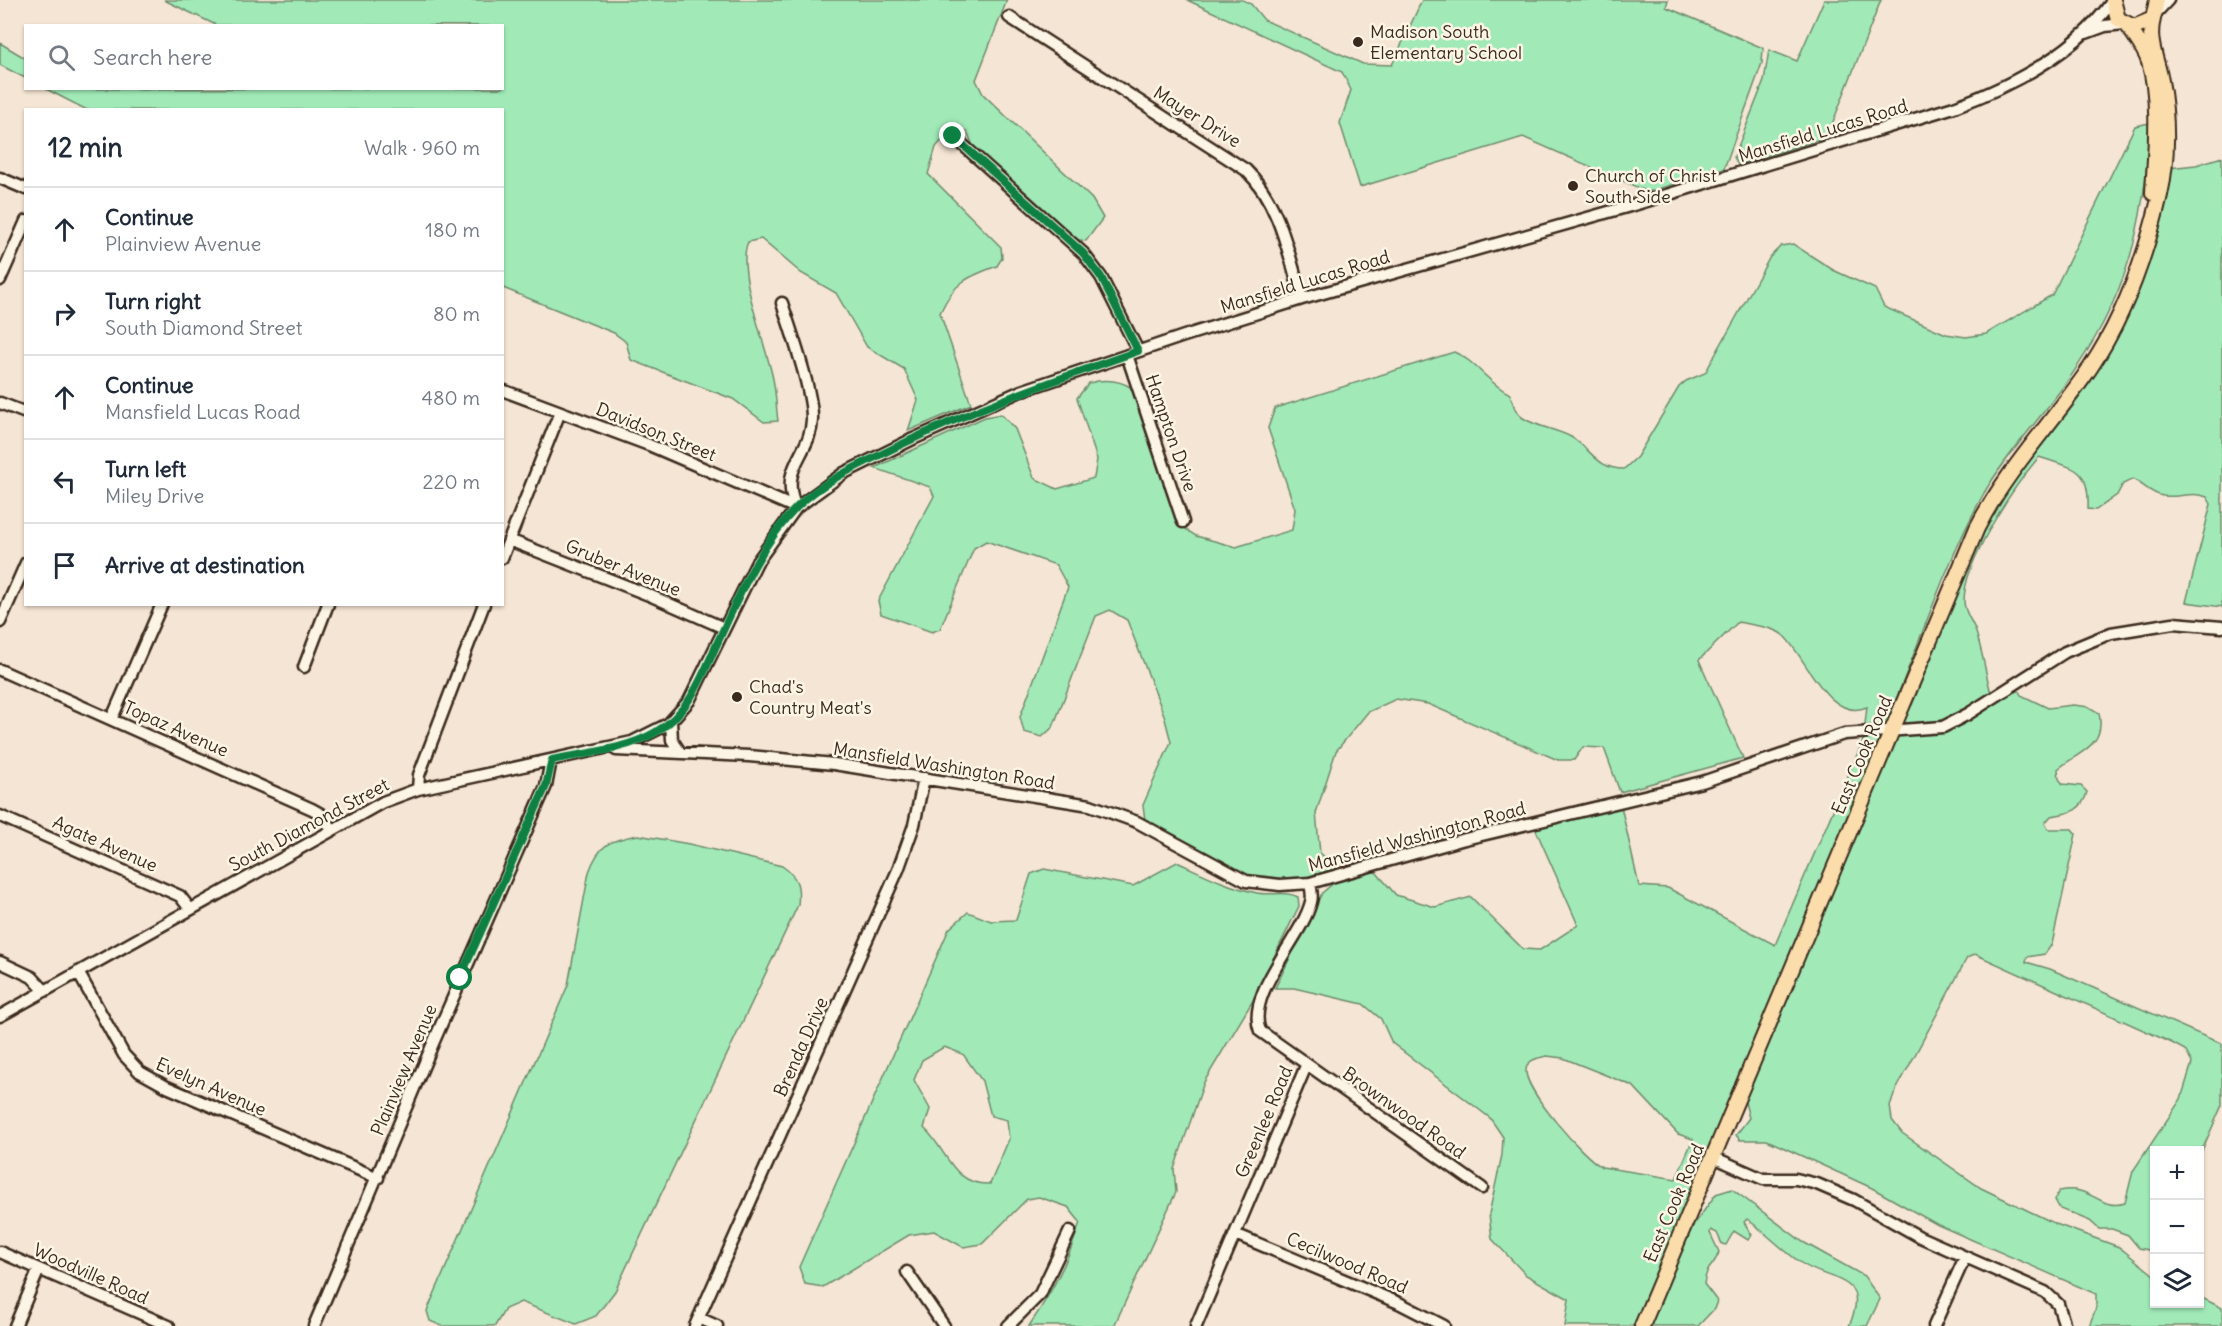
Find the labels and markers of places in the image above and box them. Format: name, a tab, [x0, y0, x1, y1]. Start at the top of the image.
place label: Madison South Elementary School	[1370, 20, 1522, 64]
marker: Madison South Elementary School	[1351, 35, 1365, 49]
place label: Church of Christ South Side	[1585, 164, 1717, 208]
marker: Church of Christ South Side	[1566, 179, 1580, 193]
place label: Chad's Country Meat's	[749, 675, 872, 719]
marker: Chad's Country Meat's	[730, 690, 744, 704]

